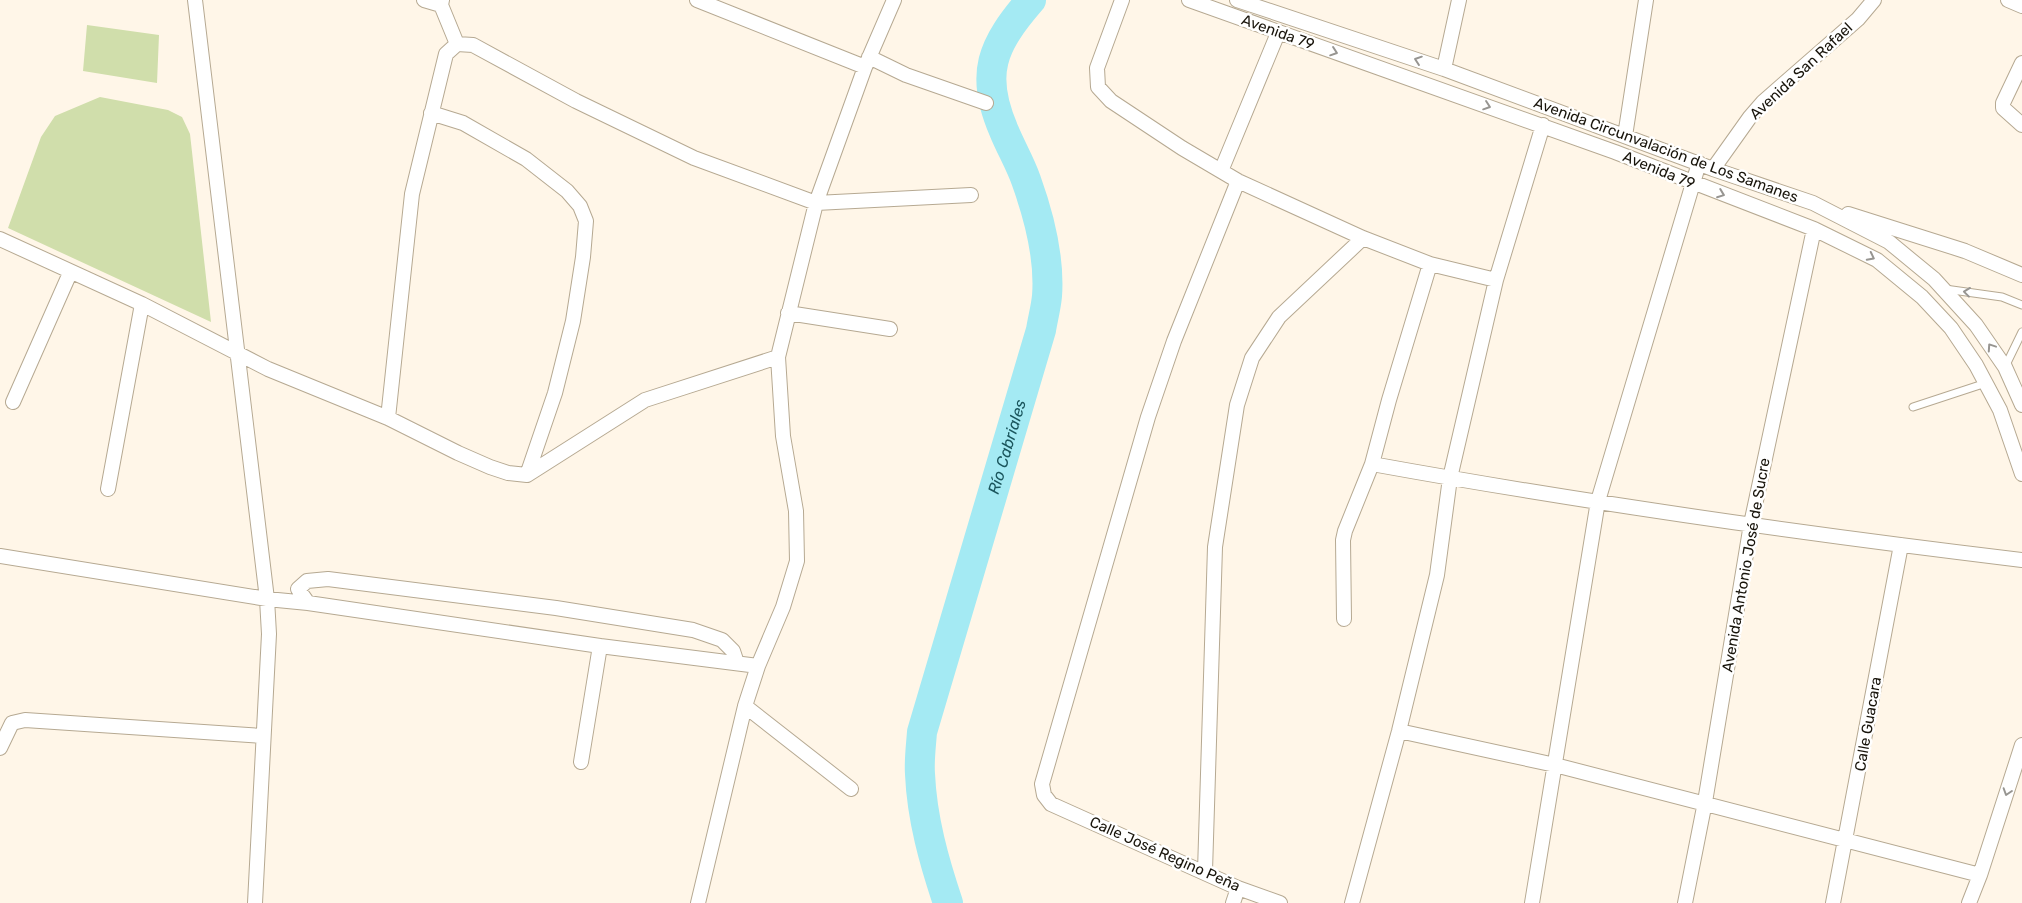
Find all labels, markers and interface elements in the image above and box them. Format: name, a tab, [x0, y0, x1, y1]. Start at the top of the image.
street label: Avenida 79	[1239, 11, 1317, 54]
street label: Avenida San Rafael	[1746, 19, 1856, 123]
one-way arrow	[1329, 46, 1338, 56]
one-way arrow	[1414, 56, 1422, 66]
street label: Avenida Circunvalación de Los Samanes	[1531, 94, 1801, 206]
one-way arrow	[1482, 100, 1491, 110]
street label: Avenida 79	[1620, 147, 1698, 193]
one-way arrow	[1716, 188, 1725, 198]
one-way arrow	[1865, 251, 1874, 261]
one-way arrow	[1963, 287, 1971, 298]
one-way arrow	[1988, 343, 1997, 352]
water label: Río Cabriales	[983, 397, 1029, 496]
street label: Avenida Antonio José de Sucre	[1718, 457, 1774, 673]
street label: Calle Guacara	[1851, 675, 1885, 773]
one-way arrow	[2003, 787, 2013, 795]
street label: Calle José Regino Peña	[1087, 813, 1243, 895]

